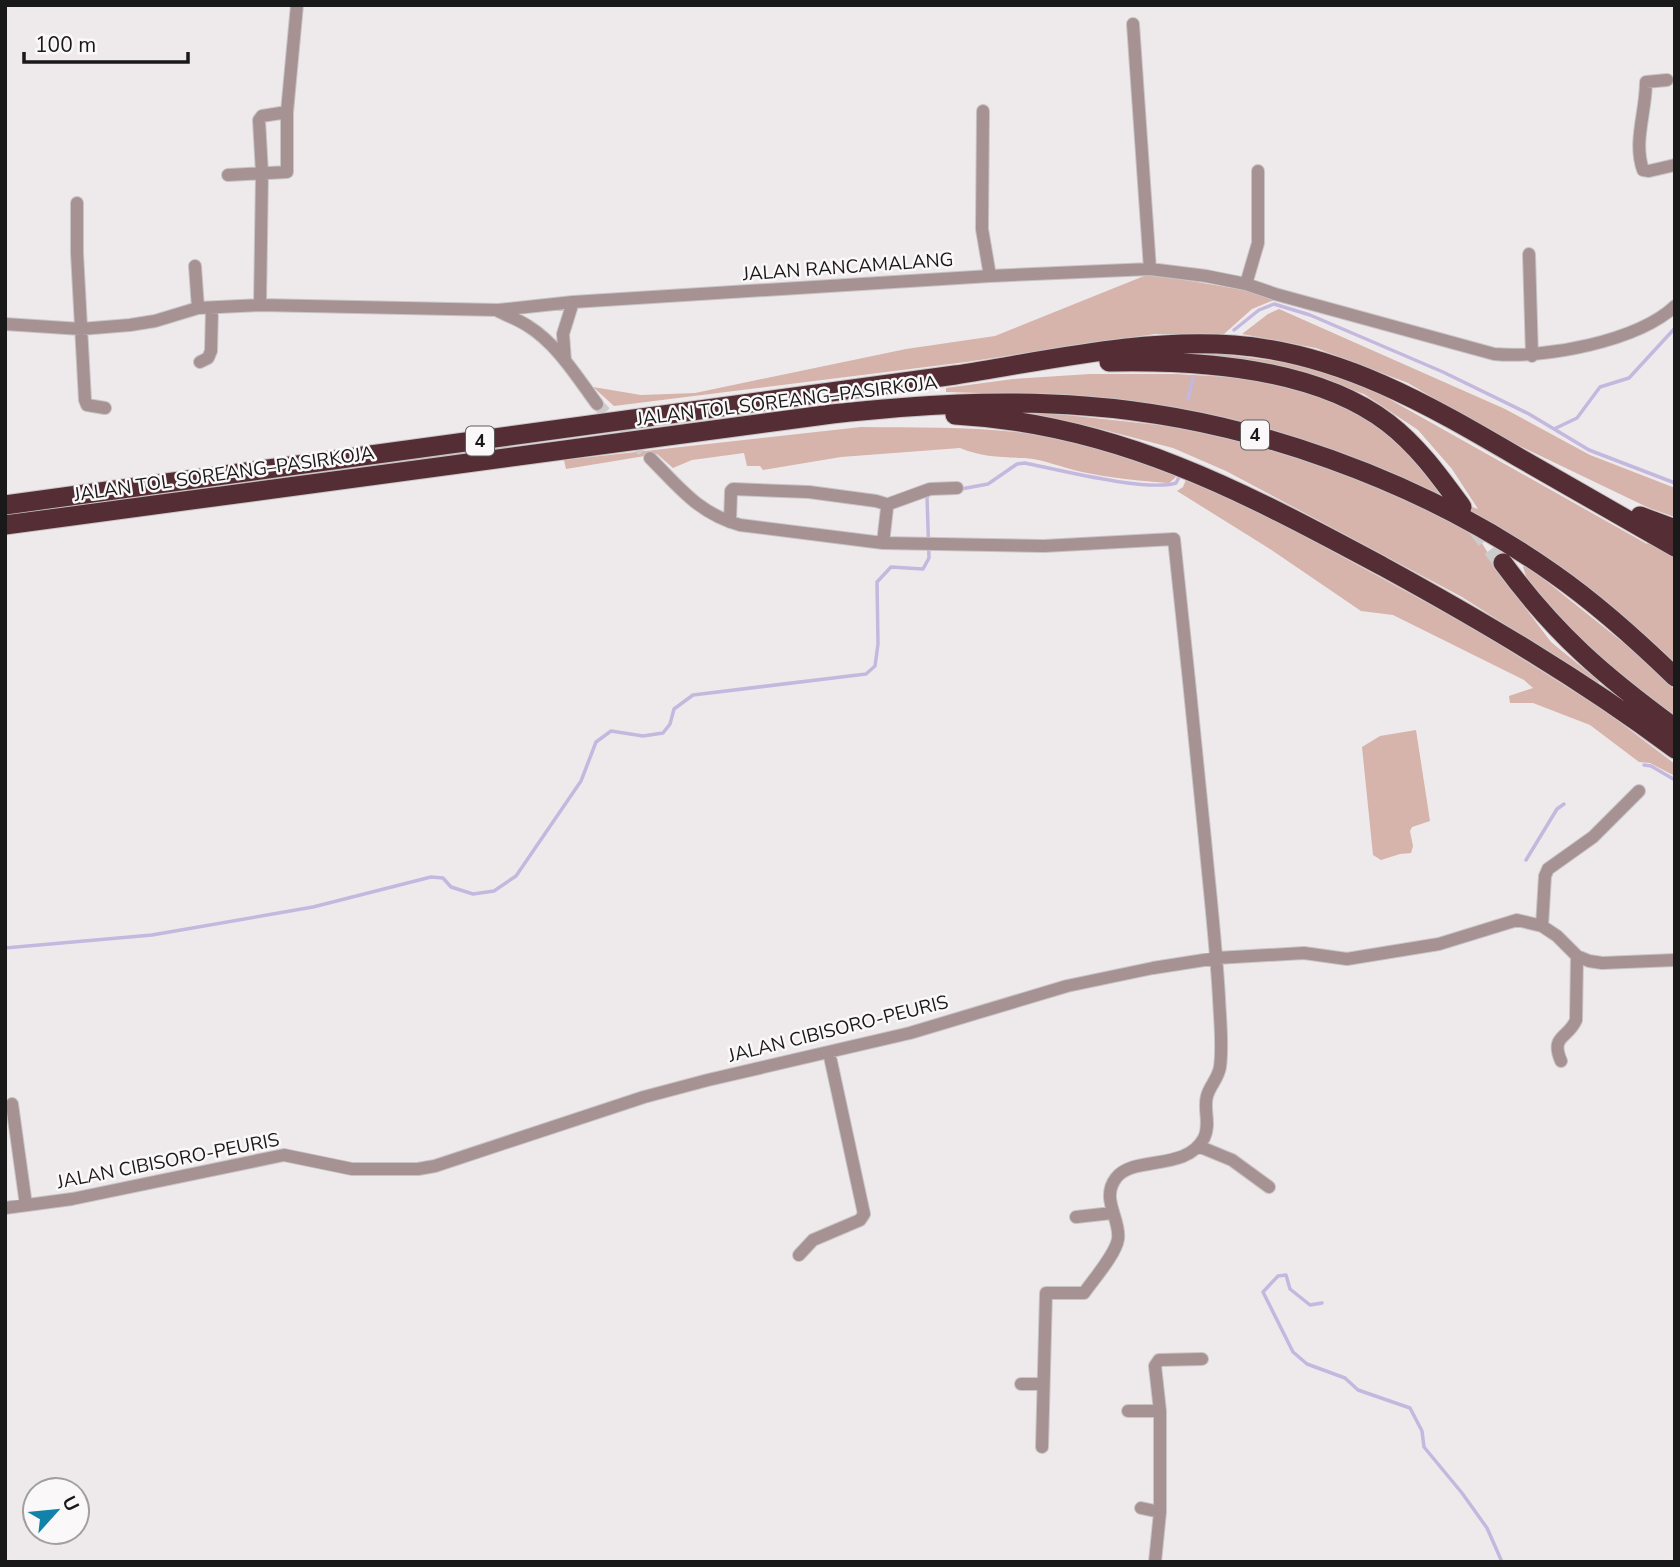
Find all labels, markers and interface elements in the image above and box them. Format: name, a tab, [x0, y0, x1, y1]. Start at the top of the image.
scale bar	[24, 21, 189, 65]
text: 100 m	[35, 31, 96, 59]
street label: JALAN RANCAMALANG	[741, 247, 954, 287]
street label: JALAN TOL SOREANG–PASIRKOJA	[634, 370, 939, 432]
road number: 4	[1241, 421, 1269, 450]
road number: 4	[466, 426, 494, 456]
street label: JALAN TOL SOREANG–PASIRKOJA	[71, 440, 376, 508]
street label: JALAN CIBISORO-PEURIS	[725, 989, 951, 1069]
street label: JALAN CIBISORO-PEURIS	[54, 1127, 281, 1195]
north arrow	[21, 1476, 91, 1546]
text: U	[55, 1492, 85, 1516]

